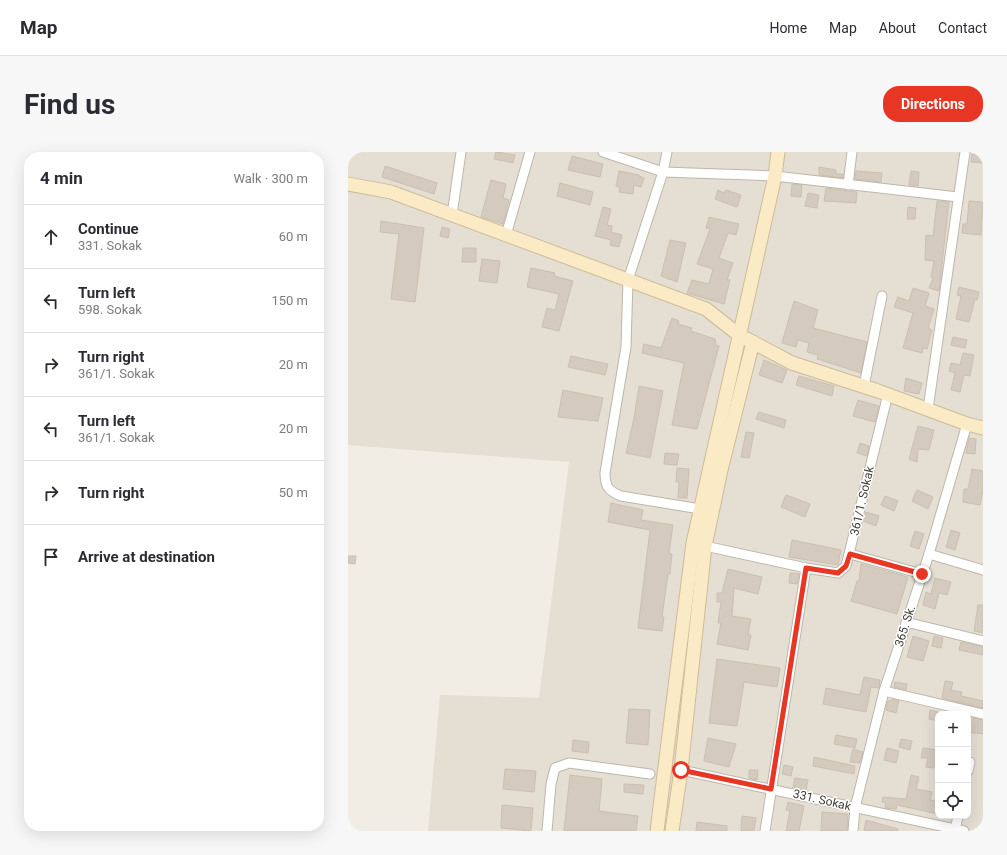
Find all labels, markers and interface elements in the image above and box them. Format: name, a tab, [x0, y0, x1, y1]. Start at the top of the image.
text: Map	[20, 16, 58, 39]
text: Home	[769, 20, 807, 36]
text: Map	[829, 20, 857, 36]
text: About	[879, 20, 916, 36]
text: Contact	[938, 20, 987, 36]
button: Directions	[883, 86, 983, 122]
text: Find us	[24, 88, 115, 121]
text: 4 min	[40, 168, 83, 188]
text: Walk · 300 m	[233, 171, 308, 186]
text: Continue	[78, 220, 139, 238]
icon: ahead	[40, 226, 62, 248]
text: 60 m	[279, 229, 308, 244]
text: 331. Sokak	[78, 238, 142, 253]
text: Turn left	[78, 284, 135, 302]
icon: left	[40, 290, 62, 312]
text: 150 m	[271, 293, 308, 308]
text: 598. Sokak	[78, 302, 142, 317]
text: Turn right	[78, 348, 144, 366]
icon: right	[40, 354, 62, 376]
text: 20 m	[279, 357, 308, 372]
text: 361/1. Sokak	[78, 366, 155, 381]
text: Turn left	[78, 412, 135, 430]
icon: left	[40, 418, 62, 440]
text: 20 m	[279, 421, 308, 436]
text: 361/1. Sokak	[78, 430, 155, 445]
street label: 361/1. Sokak	[847, 464, 877, 537]
icon: right	[40, 482, 62, 504]
text: Turn right	[78, 484, 144, 502]
text: 50 m	[279, 485, 308, 500]
icon: arrive	[40, 546, 62, 568]
text: Arrive at destination	[78, 548, 215, 566]
route end	[913, 565, 931, 583]
street label: 365. Sk.	[892, 604, 918, 648]
map controls	[935, 711, 971, 819]
button: +	[935, 711, 971, 747]
button: −	[935, 747, 971, 783]
route start	[672, 761, 690, 779]
button: locate	[935, 783, 971, 819]
street label: 331. Sokak	[792, 787, 853, 814]

